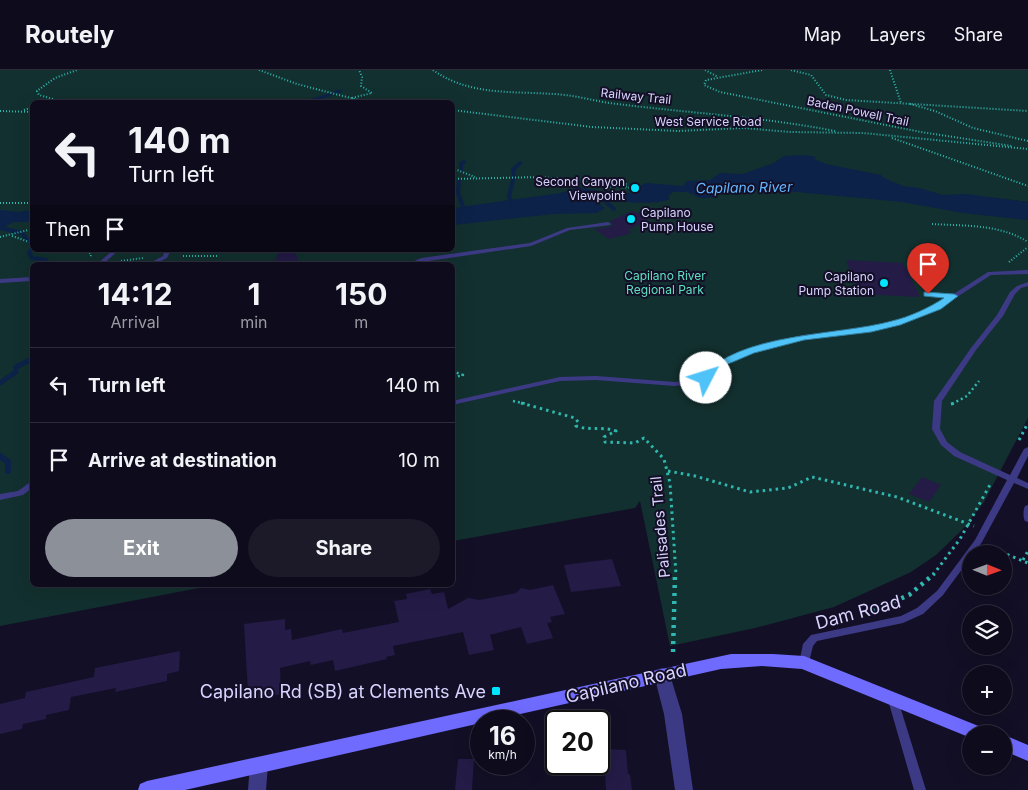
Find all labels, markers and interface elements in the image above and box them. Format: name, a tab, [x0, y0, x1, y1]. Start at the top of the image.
text: Routely	[25, 20, 114, 49]
text: Map	[804, 24, 841, 45]
text: Layers	[869, 24, 926, 45]
text: Share	[954, 24, 1003, 45]
street label: Railway Trail	[600, 85, 672, 107]
street label: Baden Powell Trail	[806, 93, 910, 129]
street label: West Service Road	[654, 114, 762, 129]
text: 140 m	[128, 119, 231, 161]
icon: left	[45, 120, 110, 185]
text: Turn left	[128, 161, 214, 187]
place label: Second Canyon Viewpoint	[535, 174, 625, 203]
water label: Capilano River	[695, 178, 793, 196]
marker: Second Canyon Viewpoint	[629, 182, 641, 194]
place label: Capilano Pump House	[641, 205, 714, 234]
marker: Capilano Pump House	[625, 213, 637, 225]
icon: arrive	[101, 215, 129, 243]
text: Then	[45, 218, 91, 241]
pin	[907, 243, 949, 294]
icon: arrive	[914, 250, 942, 278]
park label: Capilano River Regional Park	[624, 268, 706, 297]
place label: Capilano Pump Station	[798, 269, 874, 298]
text: 14:12	[98, 276, 173, 312]
text: 1	[247, 276, 260, 312]
text: 150	[335, 276, 387, 312]
marker: Capilano Pump Station	[878, 277, 890, 289]
text: Arrival	[110, 312, 160, 332]
text: min	[240, 312, 268, 332]
text: m	[354, 312, 368, 332]
position arrow	[679, 351, 731, 403]
icon: left	[45, 371, 73, 399]
text: Turn left	[88, 374, 166, 397]
text: 140 m	[386, 374, 440, 397]
icon: arrive	[45, 446, 73, 474]
text: Arrive at destination	[88, 449, 277, 472]
text: 10 m	[398, 449, 440, 472]
street label: Palisades Trail	[646, 475, 674, 579]
button: Exit	[45, 519, 238, 577]
button: Share	[248, 519, 440, 577]
north arrow	[962, 545, 1012, 595]
map controls	[962, 545, 1012, 775]
street label: Dam Road	[813, 591, 903, 633]
button: layers	[962, 605, 1012, 655]
street label: Capilano Road	[564, 659, 688, 707]
button: +	[962, 665, 1012, 715]
place label: Capilano Rd (SB) at Clements Ave	[200, 681, 486, 702]
marker: Capilano Rd (SB) at Clements Ave	[490, 685, 502, 697]
speed limit sign: 20	[545, 710, 610, 775]
text: 16	[489, 721, 516, 751]
button: −	[962, 725, 1012, 775]
text: km/h	[488, 747, 517, 762]

